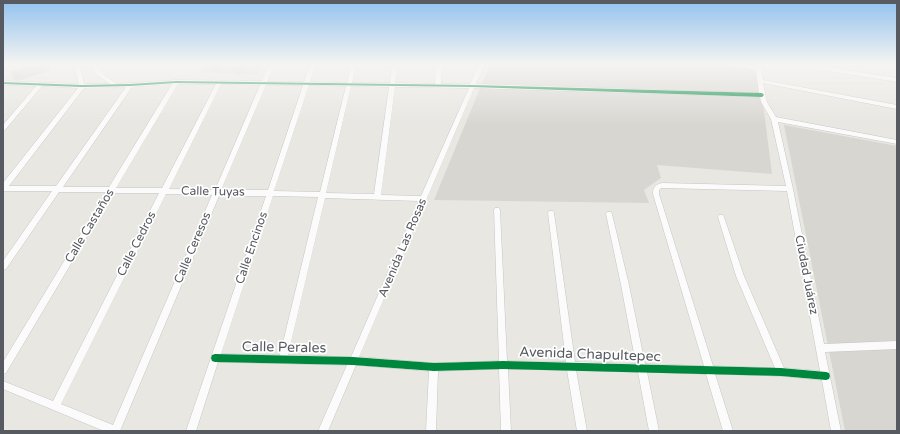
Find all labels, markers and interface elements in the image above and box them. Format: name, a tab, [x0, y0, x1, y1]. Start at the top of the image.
street label: Calle Tuyas	[181, 184, 245, 200]
street label: Calle Castaños	[62, 187, 118, 265]
street label: Avenida Las Rosas	[376, 196, 430, 300]
street label: Calle Cedros	[114, 209, 160, 279]
street label: Calle Ceresos	[172, 210, 214, 286]
street label: Calle Encinos	[233, 210, 271, 286]
street label: Ciudad Juárez	[791, 234, 821, 316]
street label: Calle Perales	[242, 339, 326, 357]
street label: Avenida Chapultepec	[519, 344, 661, 366]

